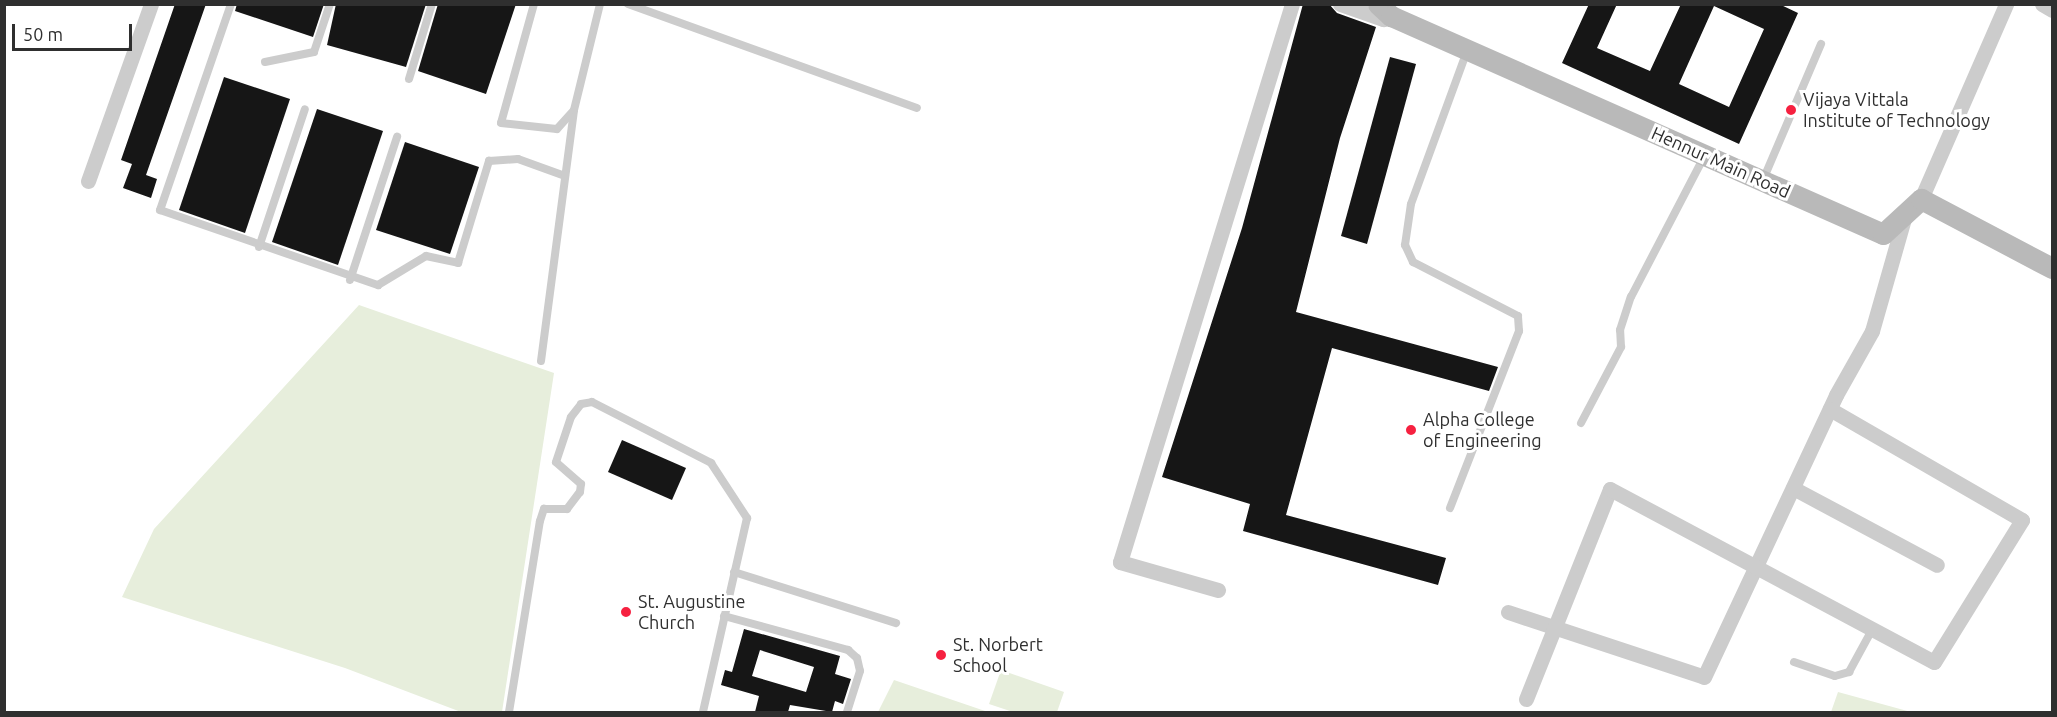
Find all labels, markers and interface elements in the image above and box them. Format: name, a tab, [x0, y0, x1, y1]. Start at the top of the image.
scale bar	[15, 12, 135, 50]
text: 50 m	[23, 24, 63, 44]
place label: Vijaya Vittala Institute of Technology	[1803, 89, 1990, 132]
marker: Vijaya Vittala Institute of Technology	[1784, 103, 1798, 117]
street label: Hennur Main Road	[1648, 122, 1794, 202]
place label: Alpha College of Engineering	[1423, 409, 1542, 452]
marker: Alpha College of Engineering	[1404, 423, 1418, 437]
place label: St. Augustine Church	[638, 591, 745, 634]
marker: St. Augustine Church	[619, 605, 633, 619]
place label: St. Norbert School	[953, 634, 1043, 676]
marker: St. Norbert School	[934, 648, 948, 662]

